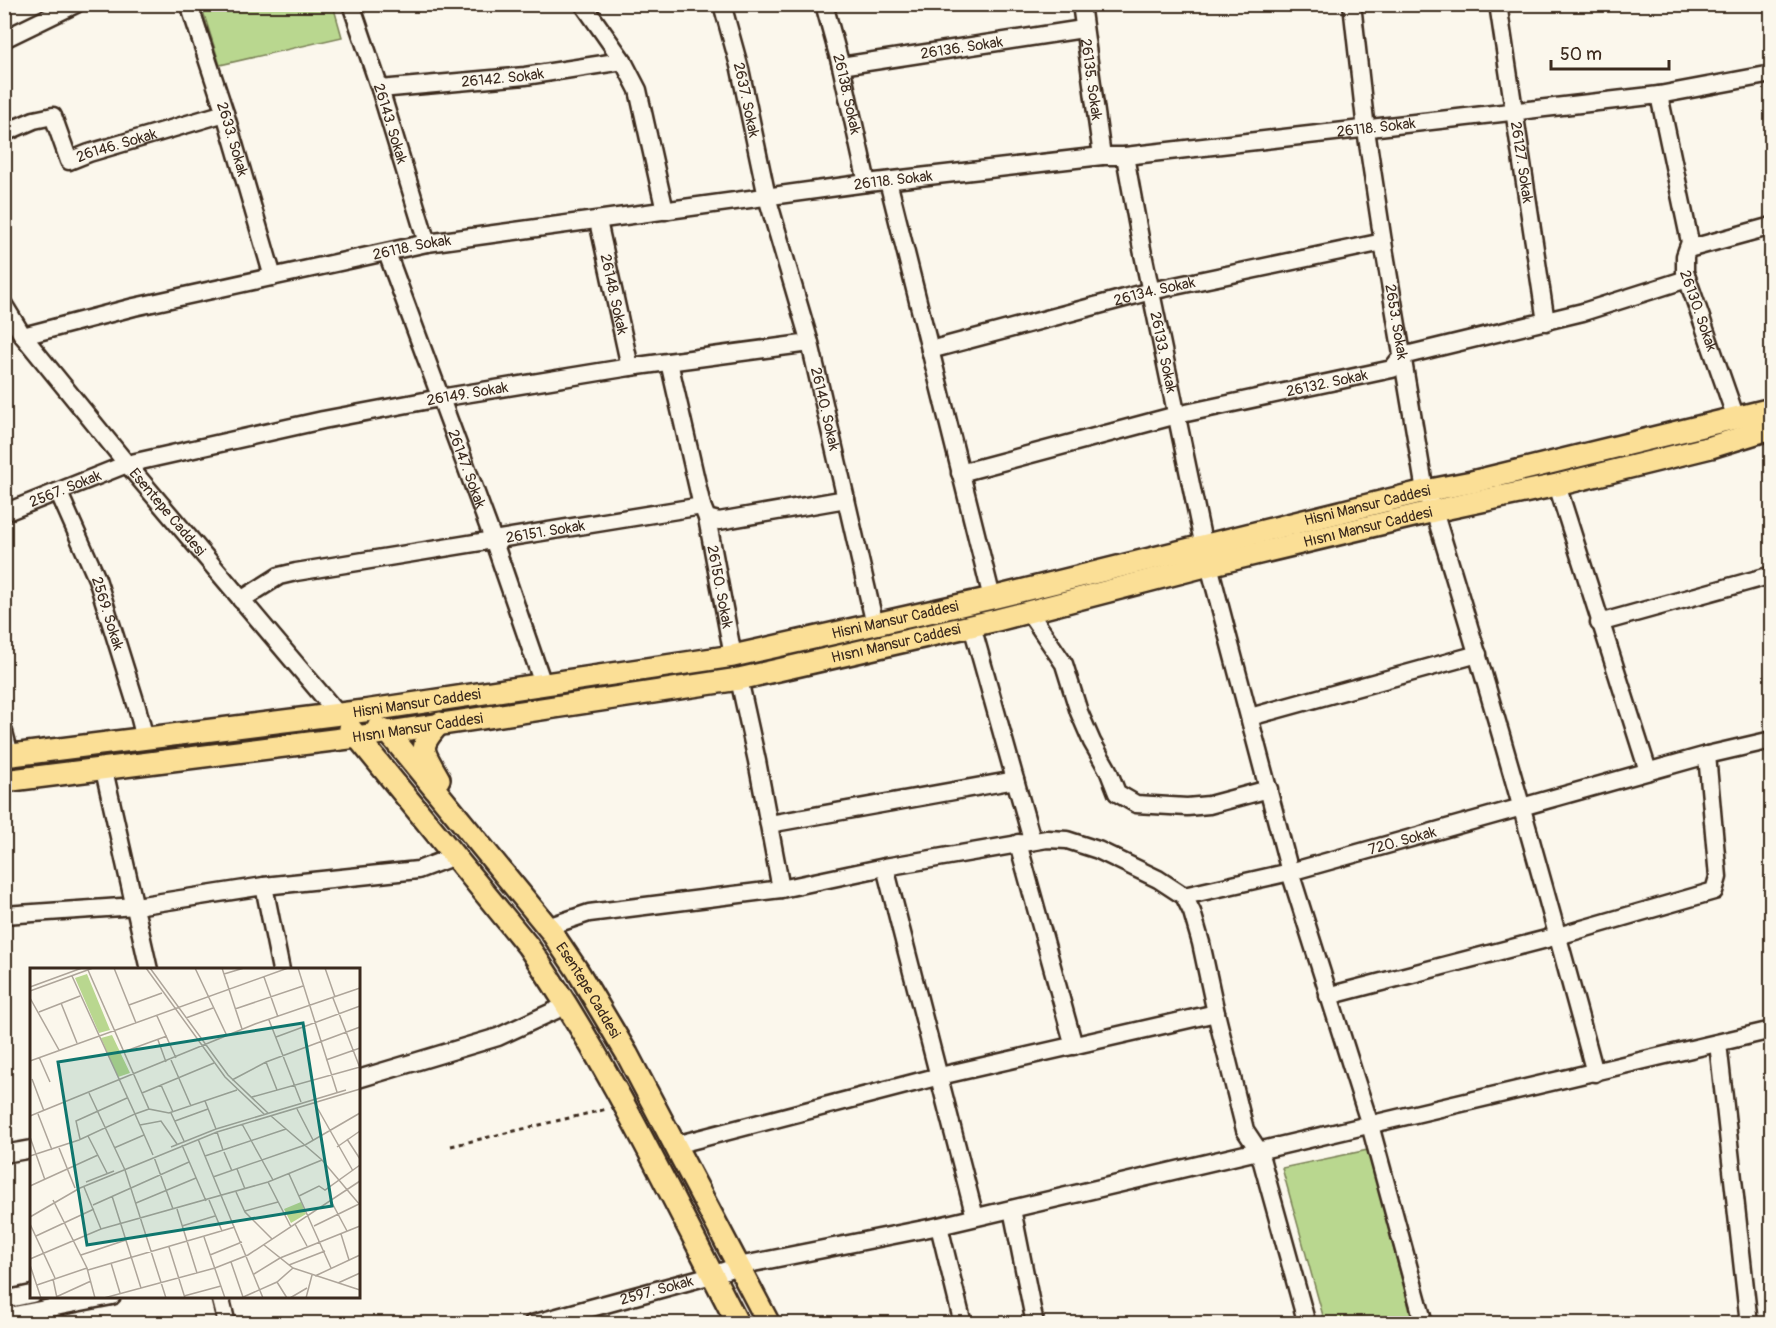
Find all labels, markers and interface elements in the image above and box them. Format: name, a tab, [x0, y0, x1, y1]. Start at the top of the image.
street label: 26136. Sokak	[919, 32, 1005, 64]
scale bar	[1551, 33, 1670, 71]
street label: 26135. Sokak	[1076, 37, 1106, 122]
text: 50 m	[1560, 43, 1602, 66]
street label: 26138. Sokak	[828, 52, 865, 137]
street label: 2637. Sokak	[729, 60, 763, 140]
street label: 26142. Sokak	[460, 64, 546, 92]
street label: 26143. Sokak	[369, 81, 411, 167]
street label: 2633. Sokak	[212, 100, 252, 179]
street label: 26118. Sokak	[1336, 114, 1417, 142]
street label: 26127. Sokak	[1506, 120, 1537, 205]
street label: 26146. Sokak	[74, 124, 160, 167]
street label: 26118. Sokak	[853, 166, 934, 195]
street label: 26118. Sokak	[371, 231, 453, 265]
street label: 26148. Sokak	[595, 252, 632, 337]
street label: 26130. Sokak	[1675, 268, 1721, 354]
street label: 26134. Sokak	[1112, 273, 1198, 311]
street label: 2653. Sokak	[1380, 283, 1412, 362]
street label: 26133. Sokak	[1145, 310, 1181, 395]
street label: 26140. Sokak	[806, 365, 844, 453]
street label: 26132. Sokak	[1285, 365, 1370, 401]
street label: 26149. Sokak	[425, 378, 510, 410]
street label: 26147. Sokak	[443, 427, 490, 512]
street label: Esentepe Caddesi	[125, 464, 210, 560]
street label: 2567. Sokak	[27, 466, 105, 512]
street label: Hisni Mansur Caddesi	[1302, 481, 1432, 530]
street label: Hısnı Mansur Caddesi	[1301, 503, 1435, 552]
street label: 26151. Sokak	[504, 516, 587, 548]
street label: 26150. Sokak	[702, 544, 737, 631]
street label: 2569. Sokak	[87, 574, 128, 653]
street label: Hisni Mansur Caddesi	[830, 597, 961, 644]
street label: Hısnı Mansur Caddesi	[829, 620, 963, 668]
street label: Hisni Mansur Caddesi	[351, 685, 482, 722]
street label: Hısnı Mansur Caddesi	[351, 709, 485, 748]
street label: 720. Sokak	[1366, 822, 1439, 860]
street label: Esentepe Caddesi	[551, 939, 625, 1042]
inset map	[30, 968, 360, 1298]
street label: 2597. Sokak	[618, 1271, 696, 1310]

